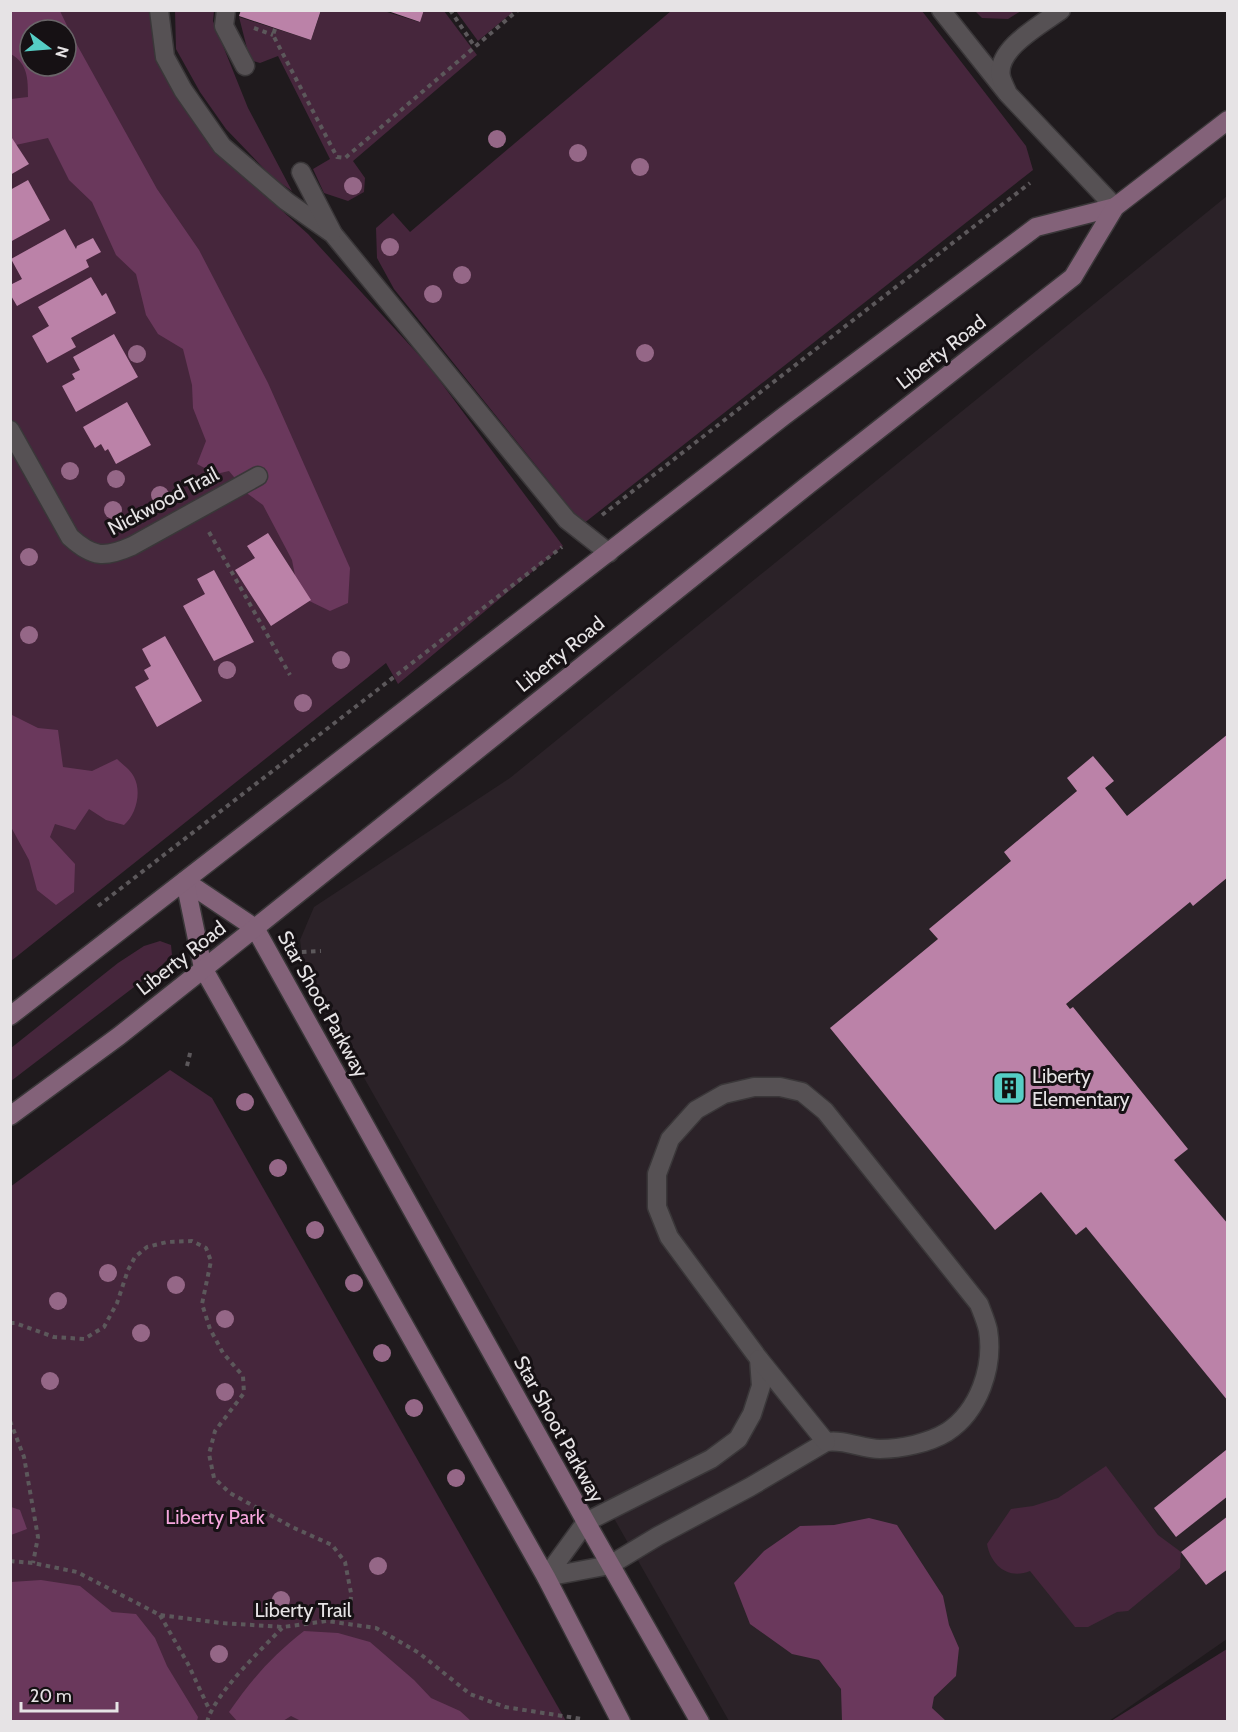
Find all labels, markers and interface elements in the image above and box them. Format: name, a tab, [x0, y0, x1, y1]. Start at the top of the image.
north arrow	[18, 18, 78, 78]
text: N	[51, 44, 73, 60]
street label: Liberty Road	[892, 310, 990, 394]
street label: Nickwood Trail	[104, 462, 223, 540]
street label: Liberty Road	[511, 611, 609, 697]
street label: Liberty Road	[132, 916, 230, 1000]
street label: Star Shoot Parkway	[273, 927, 373, 1081]
place label: Liberty Elementary	[1032, 1064, 1130, 1111]
building icon: Liberty Elementary	[991, 1070, 1027, 1106]
street label: Star Shoot Parkway	[509, 1352, 609, 1506]
park label: Liberty Park	[165, 1505, 265, 1529]
street label: Liberty Trail	[255, 1598, 352, 1622]
scale bar	[21, 1675, 117, 1713]
text: 20 m	[30, 1685, 72, 1707]

